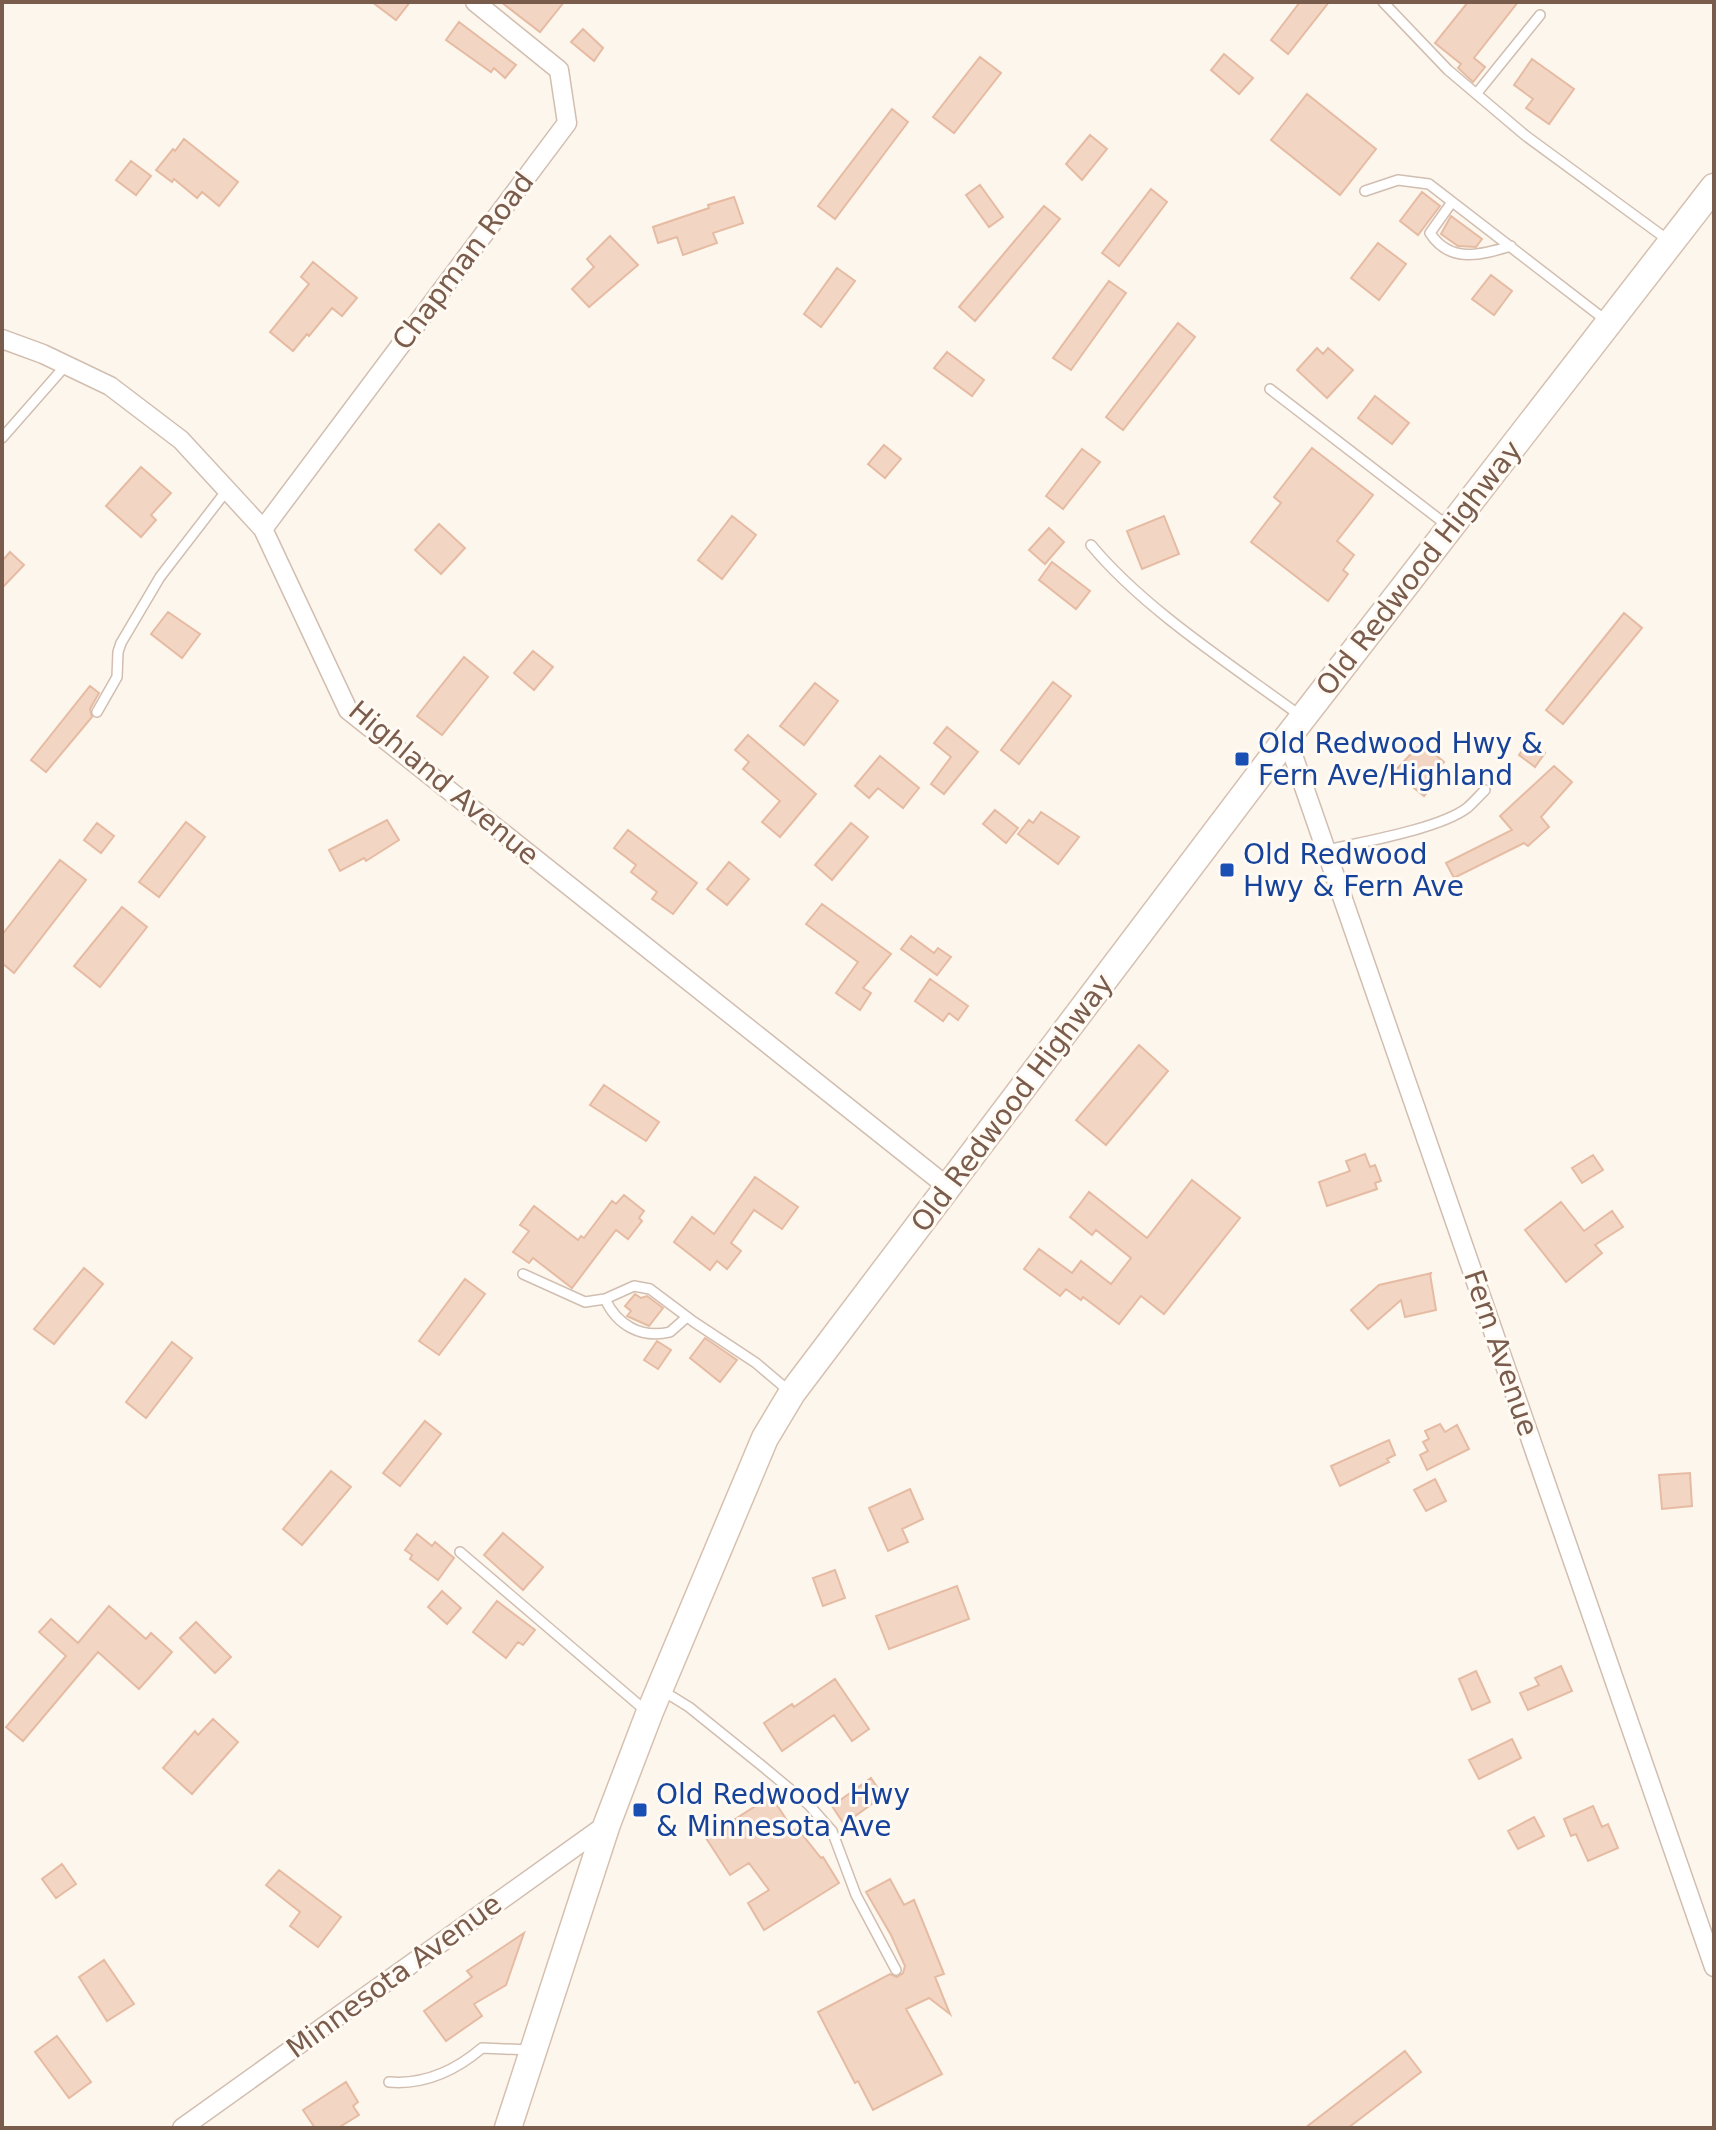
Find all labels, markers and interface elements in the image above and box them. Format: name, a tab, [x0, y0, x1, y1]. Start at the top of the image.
street label: Chapman Road	[386, 166, 540, 356]
street label: Old Redwood Highway	[1309, 434, 1529, 702]
street label: Highland Avenue	[342, 694, 546, 872]
place label: Old Redwood Hwy & Fern Ave/Highland	[1258, 727, 1543, 792]
marker: Old Redwood Hwy & Fern Ave/Highland	[1233, 750, 1251, 768]
place label: Old Redwood Hwy & Fern Ave	[1243, 838, 1464, 903]
marker: Old Redwood Hwy & Fern Ave	[1218, 861, 1236, 879]
street label: Old Redwood Highway	[904, 967, 1120, 1239]
street label: Fern Avenue	[1457, 1266, 1545, 1440]
place label: Old Redwood Hwy & Minnesota Ave	[656, 1778, 910, 1843]
marker: Old Redwood Hwy & Minnesota Ave	[631, 1801, 649, 1819]
street label: Minnesota Avenue	[280, 1887, 508, 2065]

